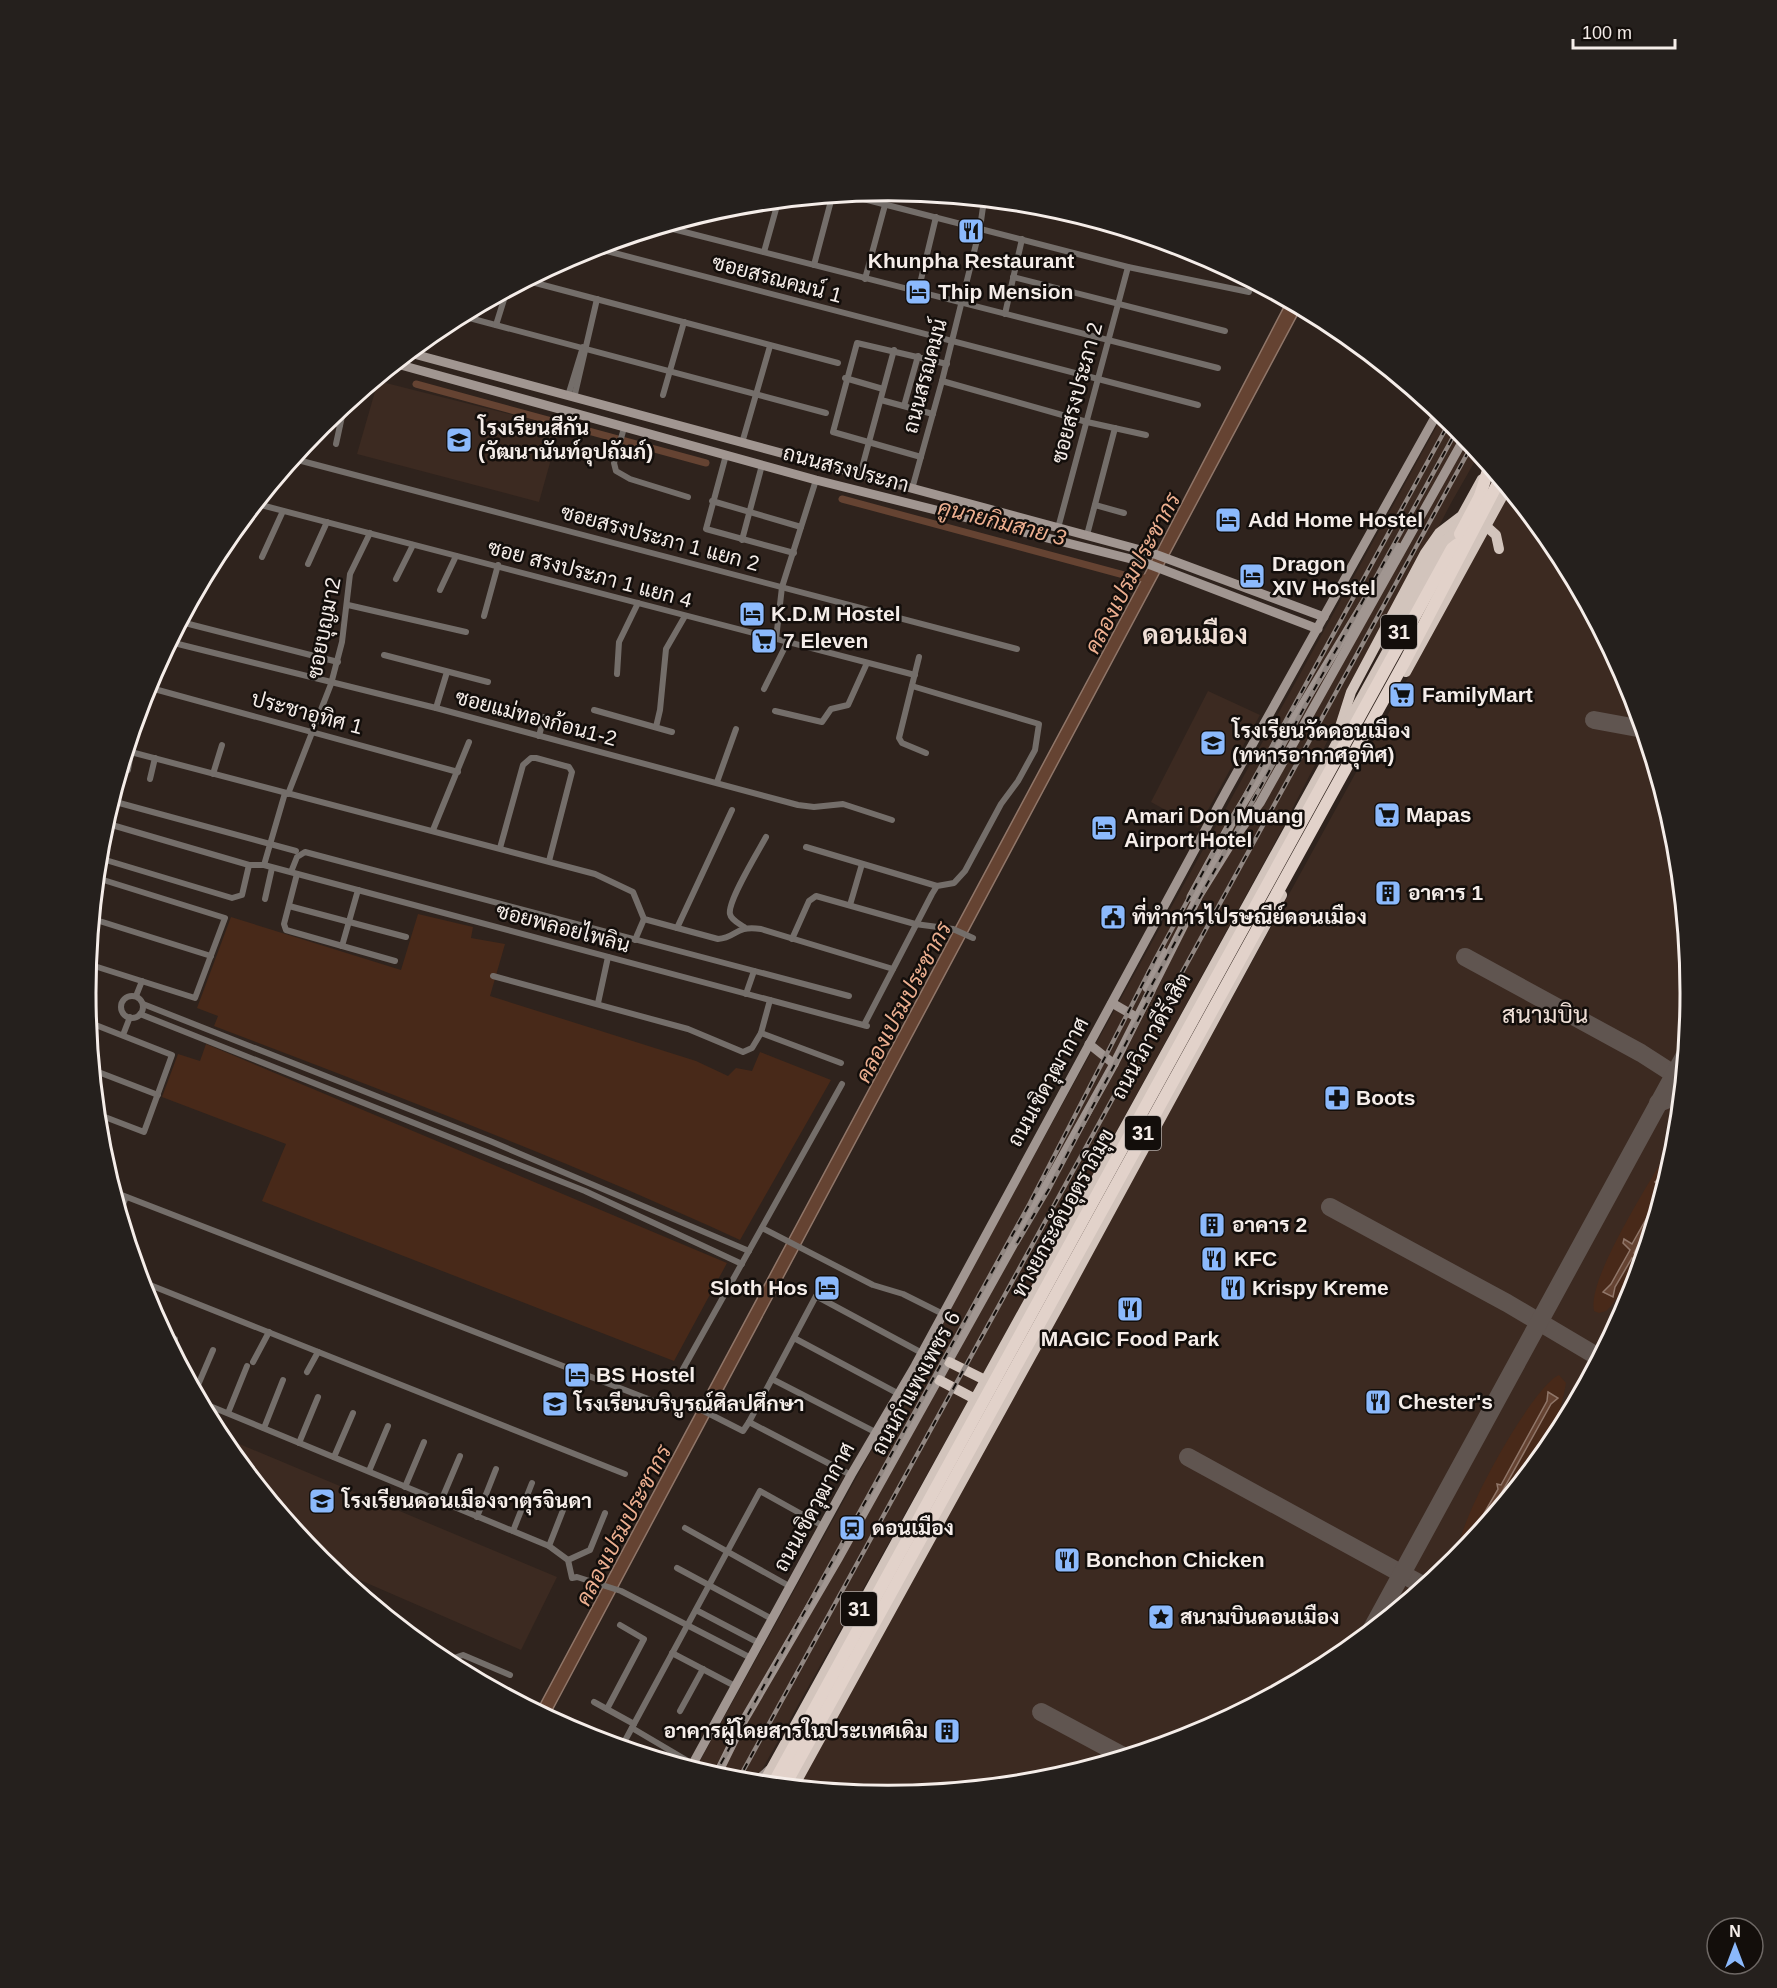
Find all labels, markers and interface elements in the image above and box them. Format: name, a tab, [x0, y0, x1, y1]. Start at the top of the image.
scale bar	[1573, 12, 1675, 50]
text: 100 m	[1582, 23, 1632, 43]
restaurant icon: Khunpha Restaurant	[956, 216, 986, 246]
street label: ซอยสรณคมน์ 1	[710, 248, 845, 307]
place label: Khunpha Restaurant	[868, 249, 1074, 272]
hotel icon: Thip Mension	[903, 277, 933, 307]
place label: Thip Mension	[938, 280, 1073, 303]
street label: ถนนสรณคมน์	[896, 316, 951, 436]
street label: ซอยสรงประภา 2	[1047, 320, 1106, 466]
place label: โรงเรียนสีกัน (วัฒนานันท์อุปถัมภ์)	[476, 414, 653, 467]
school or university icon: โรงเรียนสีกัน (วัฒนานันท์อุปถัมภ์)	[444, 425, 474, 455]
street label: ถนนสรงประภา	[781, 441, 911, 496]
water label: คลองเปรมประชากร	[1080, 487, 1186, 658]
water label: คูนายกิมสาย 3	[935, 494, 1069, 554]
street label: ซอยสรงประภา 1 แยก 2	[558, 500, 762, 575]
hotel icon: Add Home Hostel	[1213, 505, 1243, 535]
place label: Add Home Hostel	[1248, 508, 1423, 531]
street label: ซอย สรงประภา 1 แยก 4	[486, 535, 695, 612]
place label: Dragon XIV Hostel	[1272, 552, 1376, 599]
hotel icon: Dragon XIV Hostel	[1237, 561, 1267, 591]
street label: ซอยบุญมา2	[302, 575, 348, 681]
hotel icon: K.D.M Hostel	[737, 599, 767, 629]
place label: K.D.M Hostel	[771, 602, 901, 625]
road number: 31	[1381, 615, 1417, 649]
district label: ดอนเมือง	[1142, 617, 1248, 650]
supermarket icon: 7 Eleven	[749, 626, 779, 656]
place label: 7 Eleven	[783, 629, 868, 652]
supermarket icon: FamilyMart	[1387, 680, 1417, 710]
place label: FamilyMart	[1422, 683, 1533, 706]
street label: ซอยแม่ทองก้อน1-2	[453, 685, 619, 750]
street label: ประชาอุทิศ 1	[248, 687, 365, 741]
place label: โรงเรียนวัดดอนเมือง (ทหารอากาศอุทิศ)	[1230, 717, 1411, 770]
school or university icon: โรงเรียนวัดดอนเมือง (ทหารอากาศอุทิศ)	[1198, 728, 1228, 758]
supermarket icon: Mapas	[1372, 800, 1402, 830]
place label: Mapas	[1406, 803, 1471, 826]
place label: Amari Don Muang Airport Hotel	[1124, 804, 1304, 851]
hotel icon: Amari Don Muang Airport Hotel	[1089, 813, 1119, 843]
building icon: อาคาร 1	[1373, 878, 1403, 908]
place label: อาคาร 1	[1408, 881, 1483, 904]
place label: ที่ทำการไปรษณีย์ดอนเมือง	[1132, 897, 1367, 928]
street label: ซอยพลอยไพลิน	[494, 898, 633, 956]
public building icon: ที่ทำการไปรษณีย์ดอนเมือง	[1098, 902, 1128, 932]
water label: คลองเปรมประชากร	[851, 916, 957, 1087]
street label: ถนนวิภาวดีรังสิต	[1106, 968, 1195, 1103]
district label: สนามบิน	[1502, 1001, 1588, 1028]
street label: ถนนเชิดวุฒากาศ	[1003, 1013, 1095, 1152]
pharmacy icon: Boots	[1322, 1083, 1352, 1113]
place label: Boots	[1356, 1086, 1416, 1109]
road number: 31	[1125, 1116, 1161, 1150]
street label: ทางยกระดับอุตราภิมุข	[1007, 1125, 1121, 1302]
building icon: อาคาร 2	[1197, 1210, 1227, 1240]
place label: อาคาร 2	[1232, 1213, 1307, 1236]
restaurant icon: KFC	[1199, 1244, 1229, 1274]
place label: KFC	[1234, 1247, 1277, 1270]
hotel icon: Sloth Hos	[812, 1273, 842, 1303]
restaurant icon: Krispy Kreme	[1218, 1273, 1248, 1303]
place label: Sloth Hos	[710, 1276, 808, 1299]
place label: Krispy Kreme	[1252, 1276, 1389, 1299]
restaurant icon: MAGIC Food Park	[1115, 1294, 1145, 1324]
street label: ถนนกำแพงเพชร 6	[867, 1307, 964, 1458]
place label: MAGIC Food Park	[1041, 1327, 1220, 1350]
hotel icon: BS Hostel	[562, 1360, 592, 1390]
place label: BS Hostel	[596, 1363, 695, 1386]
restaurant icon: Chester's	[1363, 1387, 1393, 1417]
school or university icon: โรงเรียนบริบูรณ์ศิลปศึกษา	[540, 1389, 570, 1419]
place label: โรงเรียนบริบูรณ์ศิลปศึกษา	[572, 1390, 804, 1418]
place label: Chester's	[1398, 1390, 1493, 1413]
street label: ถนนเชิดวุฒากาศ	[769, 1438, 861, 1577]
water label: คลองเปรมประชากร	[571, 1439, 677, 1610]
school or university icon: โรงเรียนดอนเมืองจาตุรจินดา	[307, 1486, 337, 1516]
place label: โรงเรียนดอนเมืองจาตุรจินดา	[340, 1487, 592, 1516]
station icon: ดอนเมือง	[837, 1513, 867, 1543]
place label: ดอนเมือง	[872, 1515, 954, 1539]
restaurant icon: Bonchon Chicken	[1052, 1545, 1082, 1575]
place label: Bonchon Chicken	[1086, 1548, 1265, 1571]
road number: 31	[841, 1592, 877, 1626]
place icon: สนามบินดอนเมือง	[1146, 1602, 1176, 1632]
place label: สนามบินดอนเมือง	[1180, 1604, 1340, 1628]
building icon: อาคารผู้โดยสารในประเทศเดิม	[932, 1716, 962, 1746]
place label: อาคารผู้โดยสารในประเทศเดิม	[663, 1717, 928, 1745]
north arrow	[1705, 1916, 1765, 1976]
text: N	[1729, 1923, 1741, 1940]

